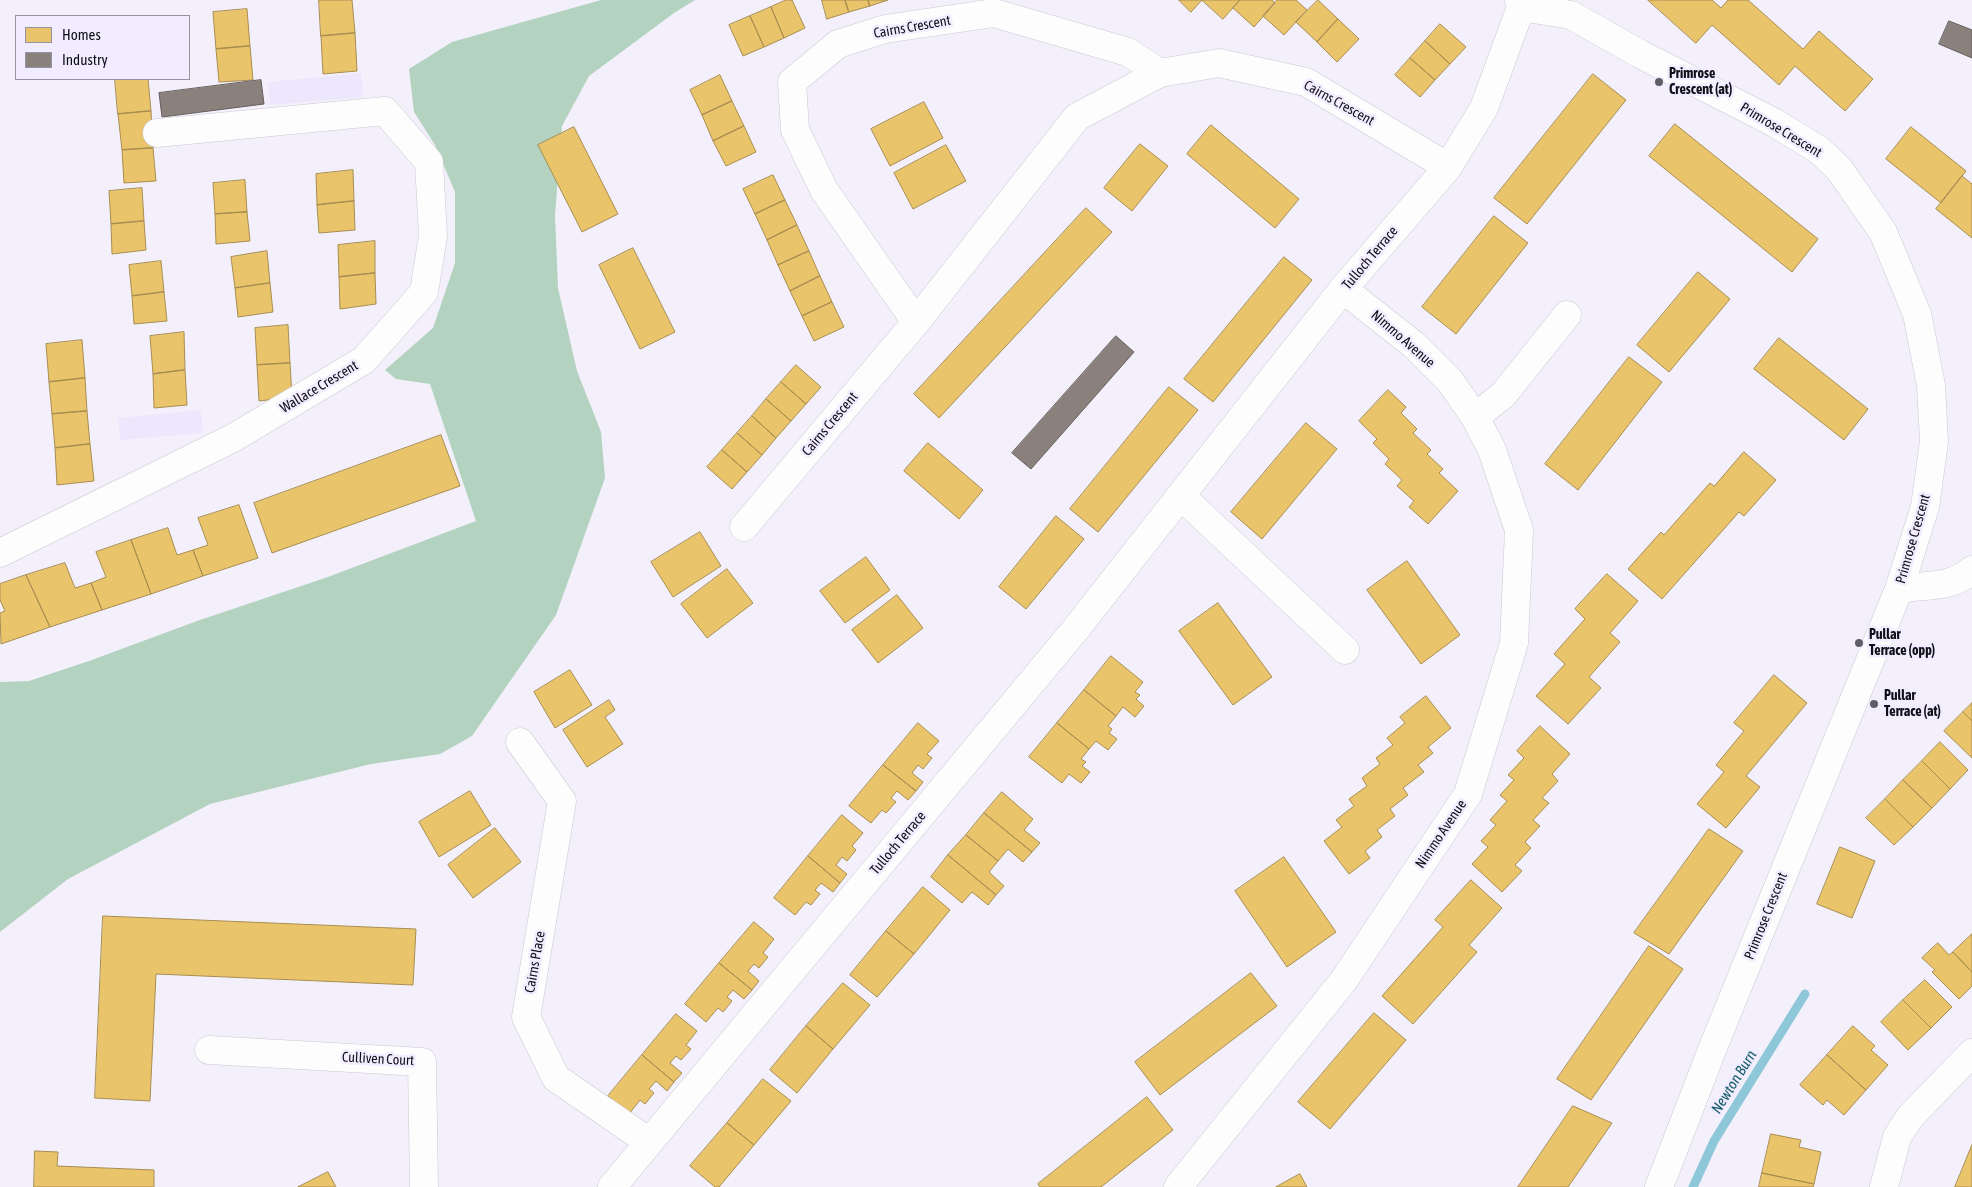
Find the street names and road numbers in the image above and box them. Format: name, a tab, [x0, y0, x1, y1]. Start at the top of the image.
street label: Cairns Crescent	[872, 12, 952, 42]
street label: Cairns Crescent	[1301, 77, 1377, 129]
street label: Primrose Crescent	[1737, 99, 1825, 161]
street label: Tulloch Terrace	[1339, 223, 1401, 293]
street label: Nimmo Avenue	[1368, 307, 1438, 371]
street label: Wallace Crescent	[277, 357, 361, 417]
street label: Cairns Crescent	[799, 389, 861, 459]
street label: Primrose Crescent	[1892, 492, 1934, 586]
street label: Nimmo Avenue	[1412, 797, 1470, 871]
street label: Tulloch Terrace	[867, 808, 929, 878]
street label: Primrose Crescent	[1741, 870, 1791, 962]
street label: Cairns Place	[521, 930, 549, 994]
street label: Culliven Court	[342, 1049, 414, 1069]

